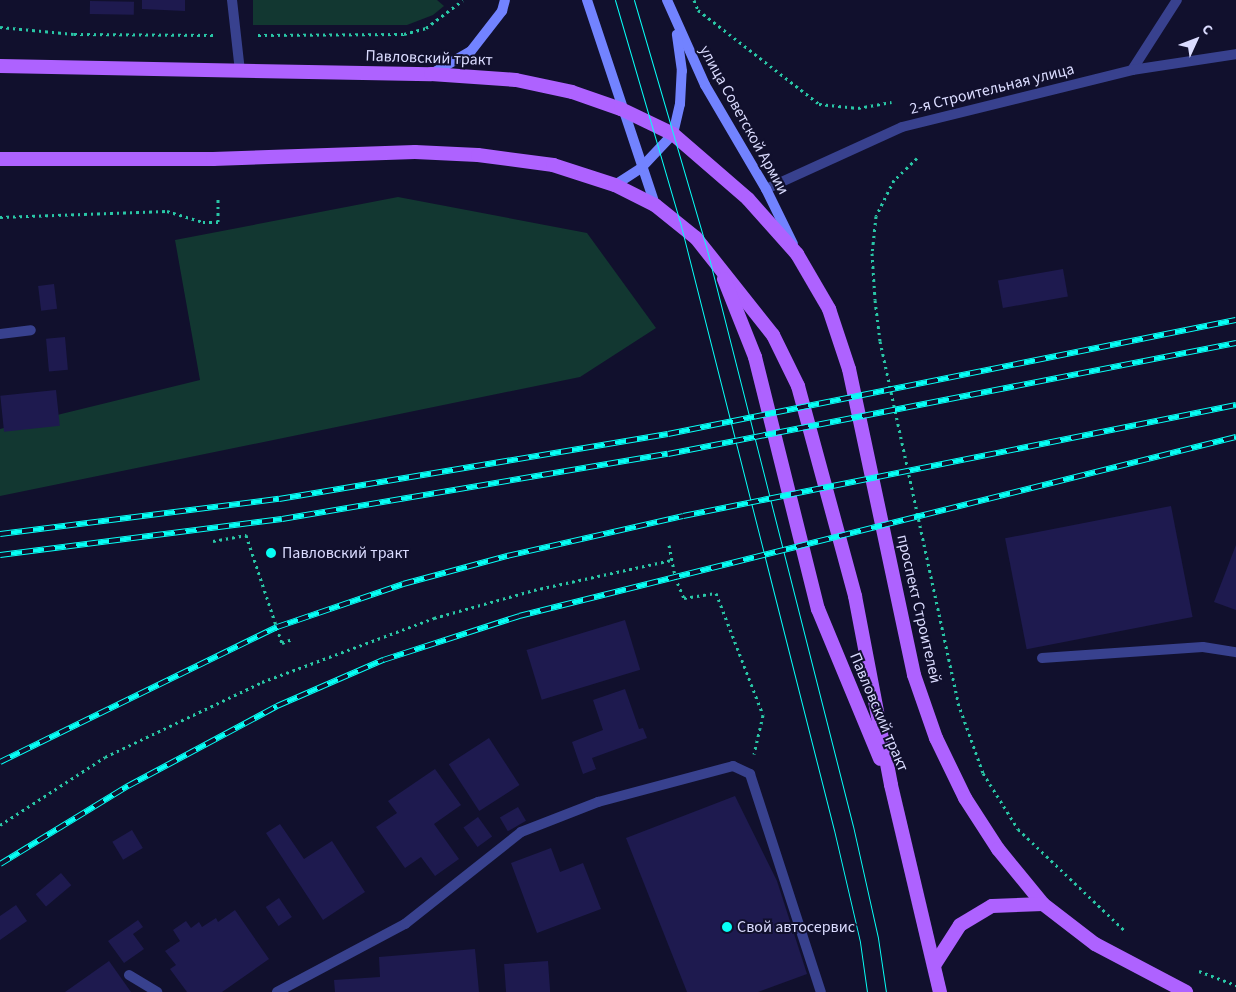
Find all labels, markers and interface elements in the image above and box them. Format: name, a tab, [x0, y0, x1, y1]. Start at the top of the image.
north arrow	[1171, 15, 1221, 65]
text: С	[1197, 20, 1217, 40]
street label: улица Советской Армии	[695, 42, 793, 198]
street label: Павловский тракт	[365, 46, 493, 70]
street label: 2-я Строительная улица	[908, 59, 1076, 119]
street label: проспект Строителей	[893, 533, 945, 685]
place label: Павловский тракт	[282, 543, 409, 563]
marker: Павловский тракт	[264, 546, 278, 560]
street label: Павловский тракт	[845, 650, 913, 774]
place label: Свой автосервис	[737, 917, 855, 937]
marker: Свой автосервис	[721, 921, 733, 933]

